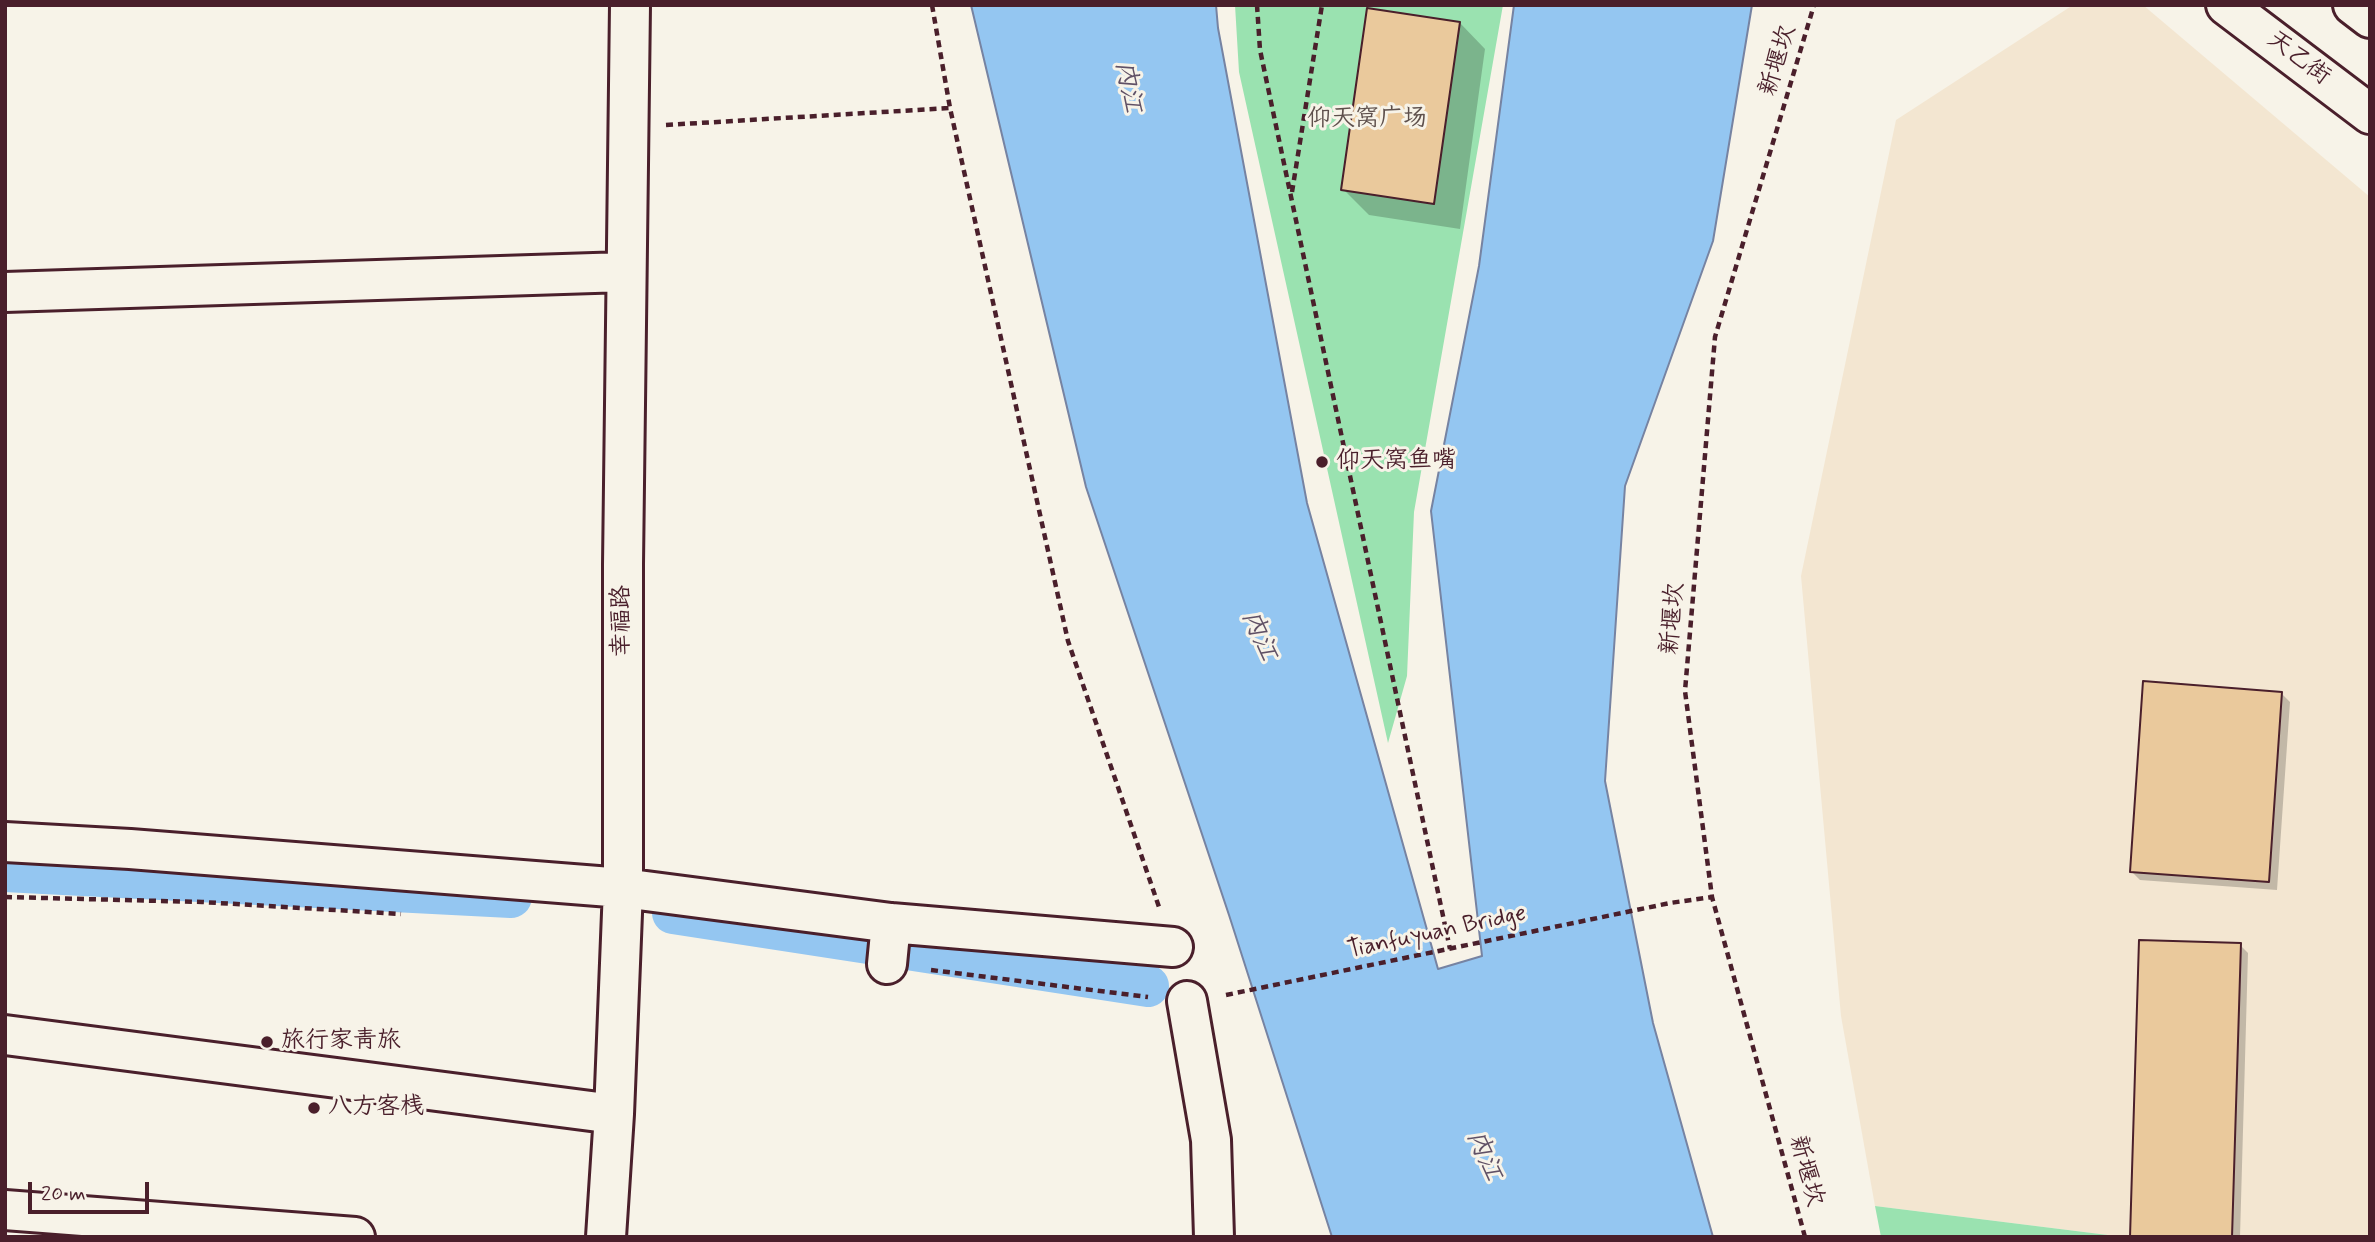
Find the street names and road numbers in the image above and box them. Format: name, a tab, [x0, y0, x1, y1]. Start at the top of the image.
street label: 新堰坎	[1755, 22, 1803, 100]
street label: 天乙街	[2261, 26, 2335, 92]
street label: 新堰坎	[1657, 582, 1691, 656]
street label: 幸福路	[609, 585, 637, 657]
street label: Tianfuyuan Bridge	[1345, 900, 1529, 966]
street label: 新堰坎	[1782, 1132, 1828, 1210]

